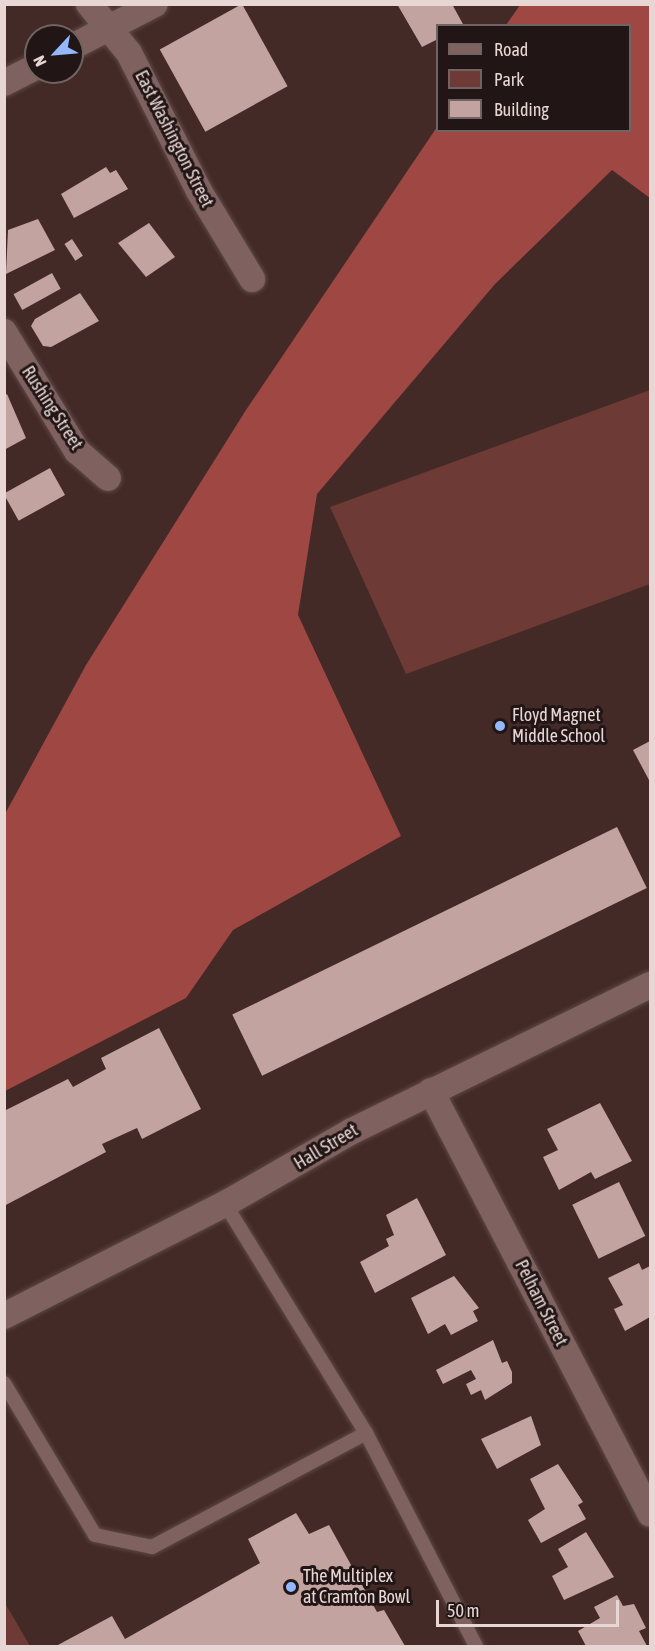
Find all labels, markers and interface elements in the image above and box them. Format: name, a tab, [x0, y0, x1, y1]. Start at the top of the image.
north arrow	[24, 24, 84, 84]
legend	[436, 24, 631, 132]
text: Road	[494, 39, 528, 60]
text: N	[29, 53, 50, 69]
street label: East Washington Street	[130, 67, 218, 211]
text: Park	[494, 69, 524, 90]
text: Building	[494, 99, 549, 120]
street label: Rushing Street	[17, 362, 87, 454]
place label: Floyd Magnet Middle School	[512, 705, 605, 748]
marker: Floyd Magnet Middle School	[493, 719, 507, 733]
street label: Hall Street	[290, 1120, 362, 1174]
street label: Pelham Street	[510, 1256, 572, 1350]
place label: The Multiplex at Cramton Bowl	[303, 1566, 410, 1608]
marker: The Multiplex at Cramton Bowl	[284, 1580, 298, 1594]
scale bar	[439, 1588, 622, 1626]
text: 50 m	[447, 1600, 479, 1621]

